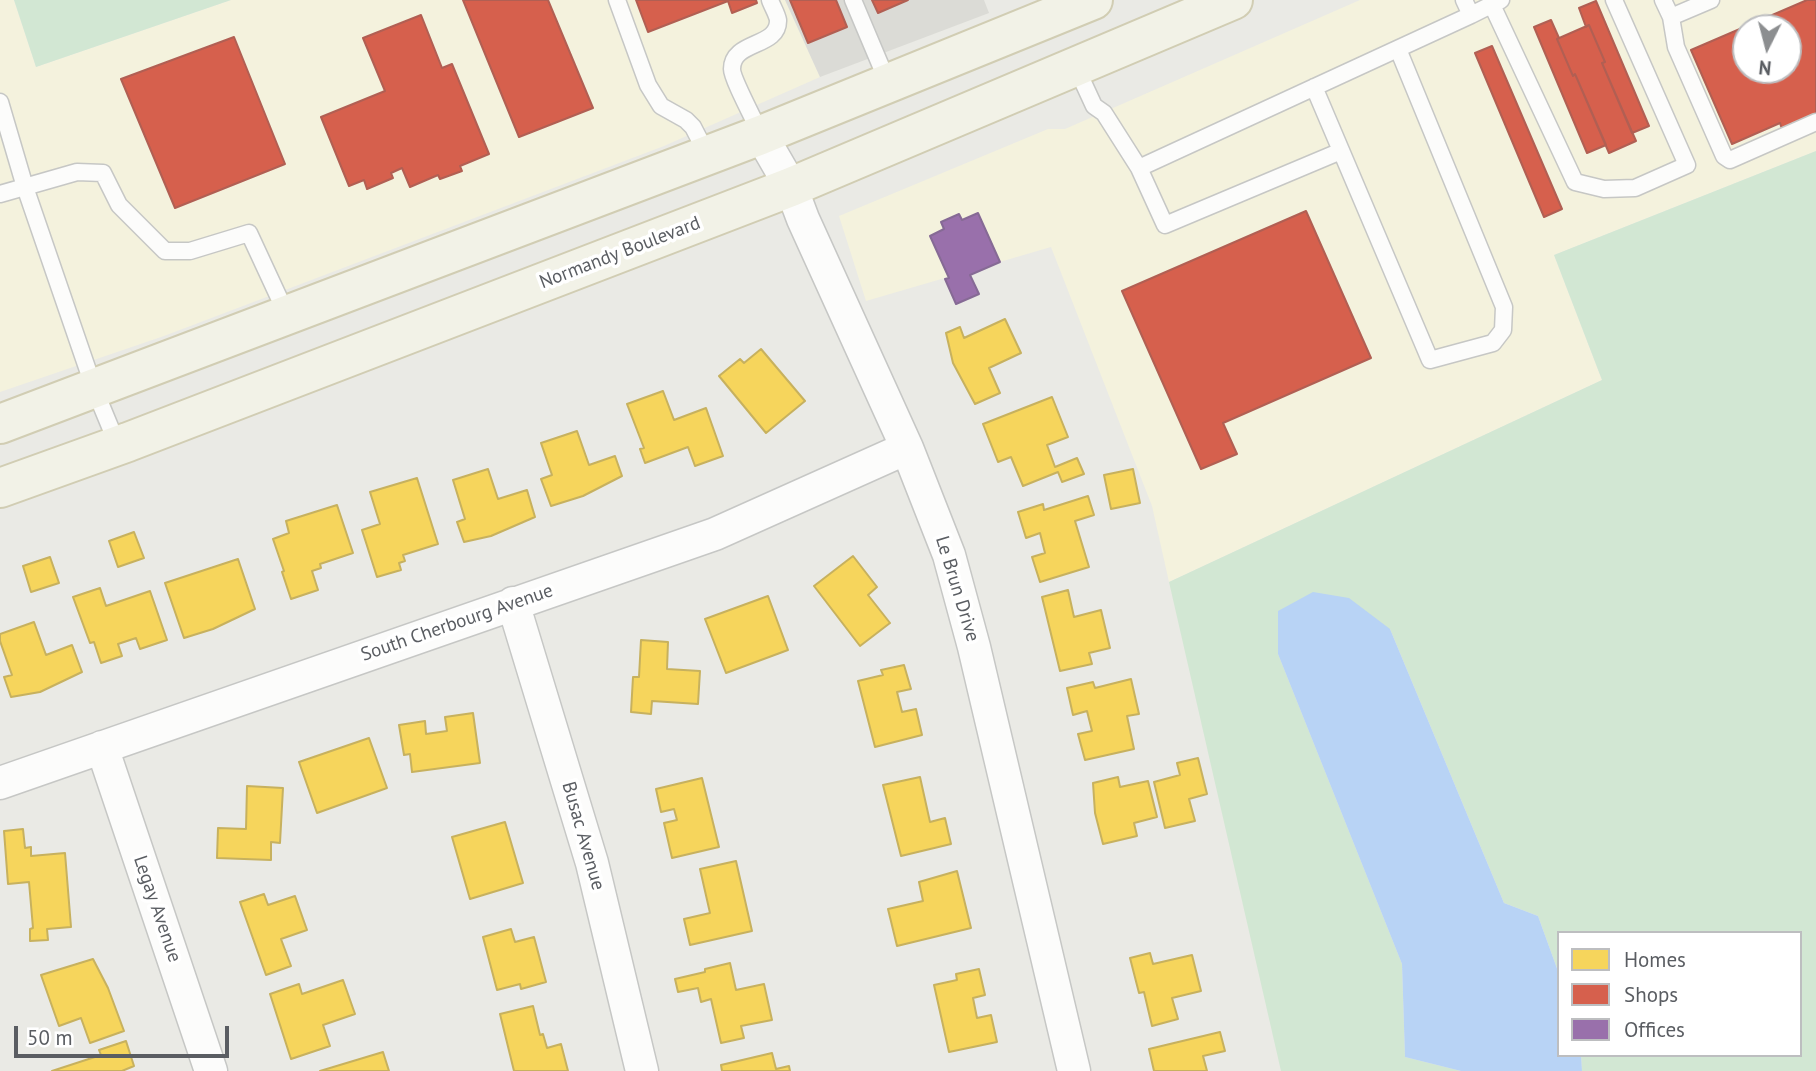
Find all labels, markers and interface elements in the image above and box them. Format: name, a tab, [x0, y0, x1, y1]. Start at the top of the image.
north arrow	[1732, 14, 1802, 84]
text: N	[1758, 55, 1772, 80]
street label: Normandy Boulevard	[536, 212, 704, 294]
street label: Le Brun Drive	[930, 533, 984, 645]
street label: South Cherbourg Avenue	[358, 579, 556, 667]
street label: Busac Avenue	[557, 779, 609, 893]
street label: Legay Avenue	[128, 853, 186, 965]
legend	[1557, 931, 1802, 1057]
text: Homes	[1624, 946, 1686, 973]
text: Shops	[1624, 981, 1678, 1008]
scale bar	[18, 1012, 233, 1056]
text: Offices	[1624, 1016, 1685, 1043]
text: 50 m	[27, 1024, 73, 1051]

